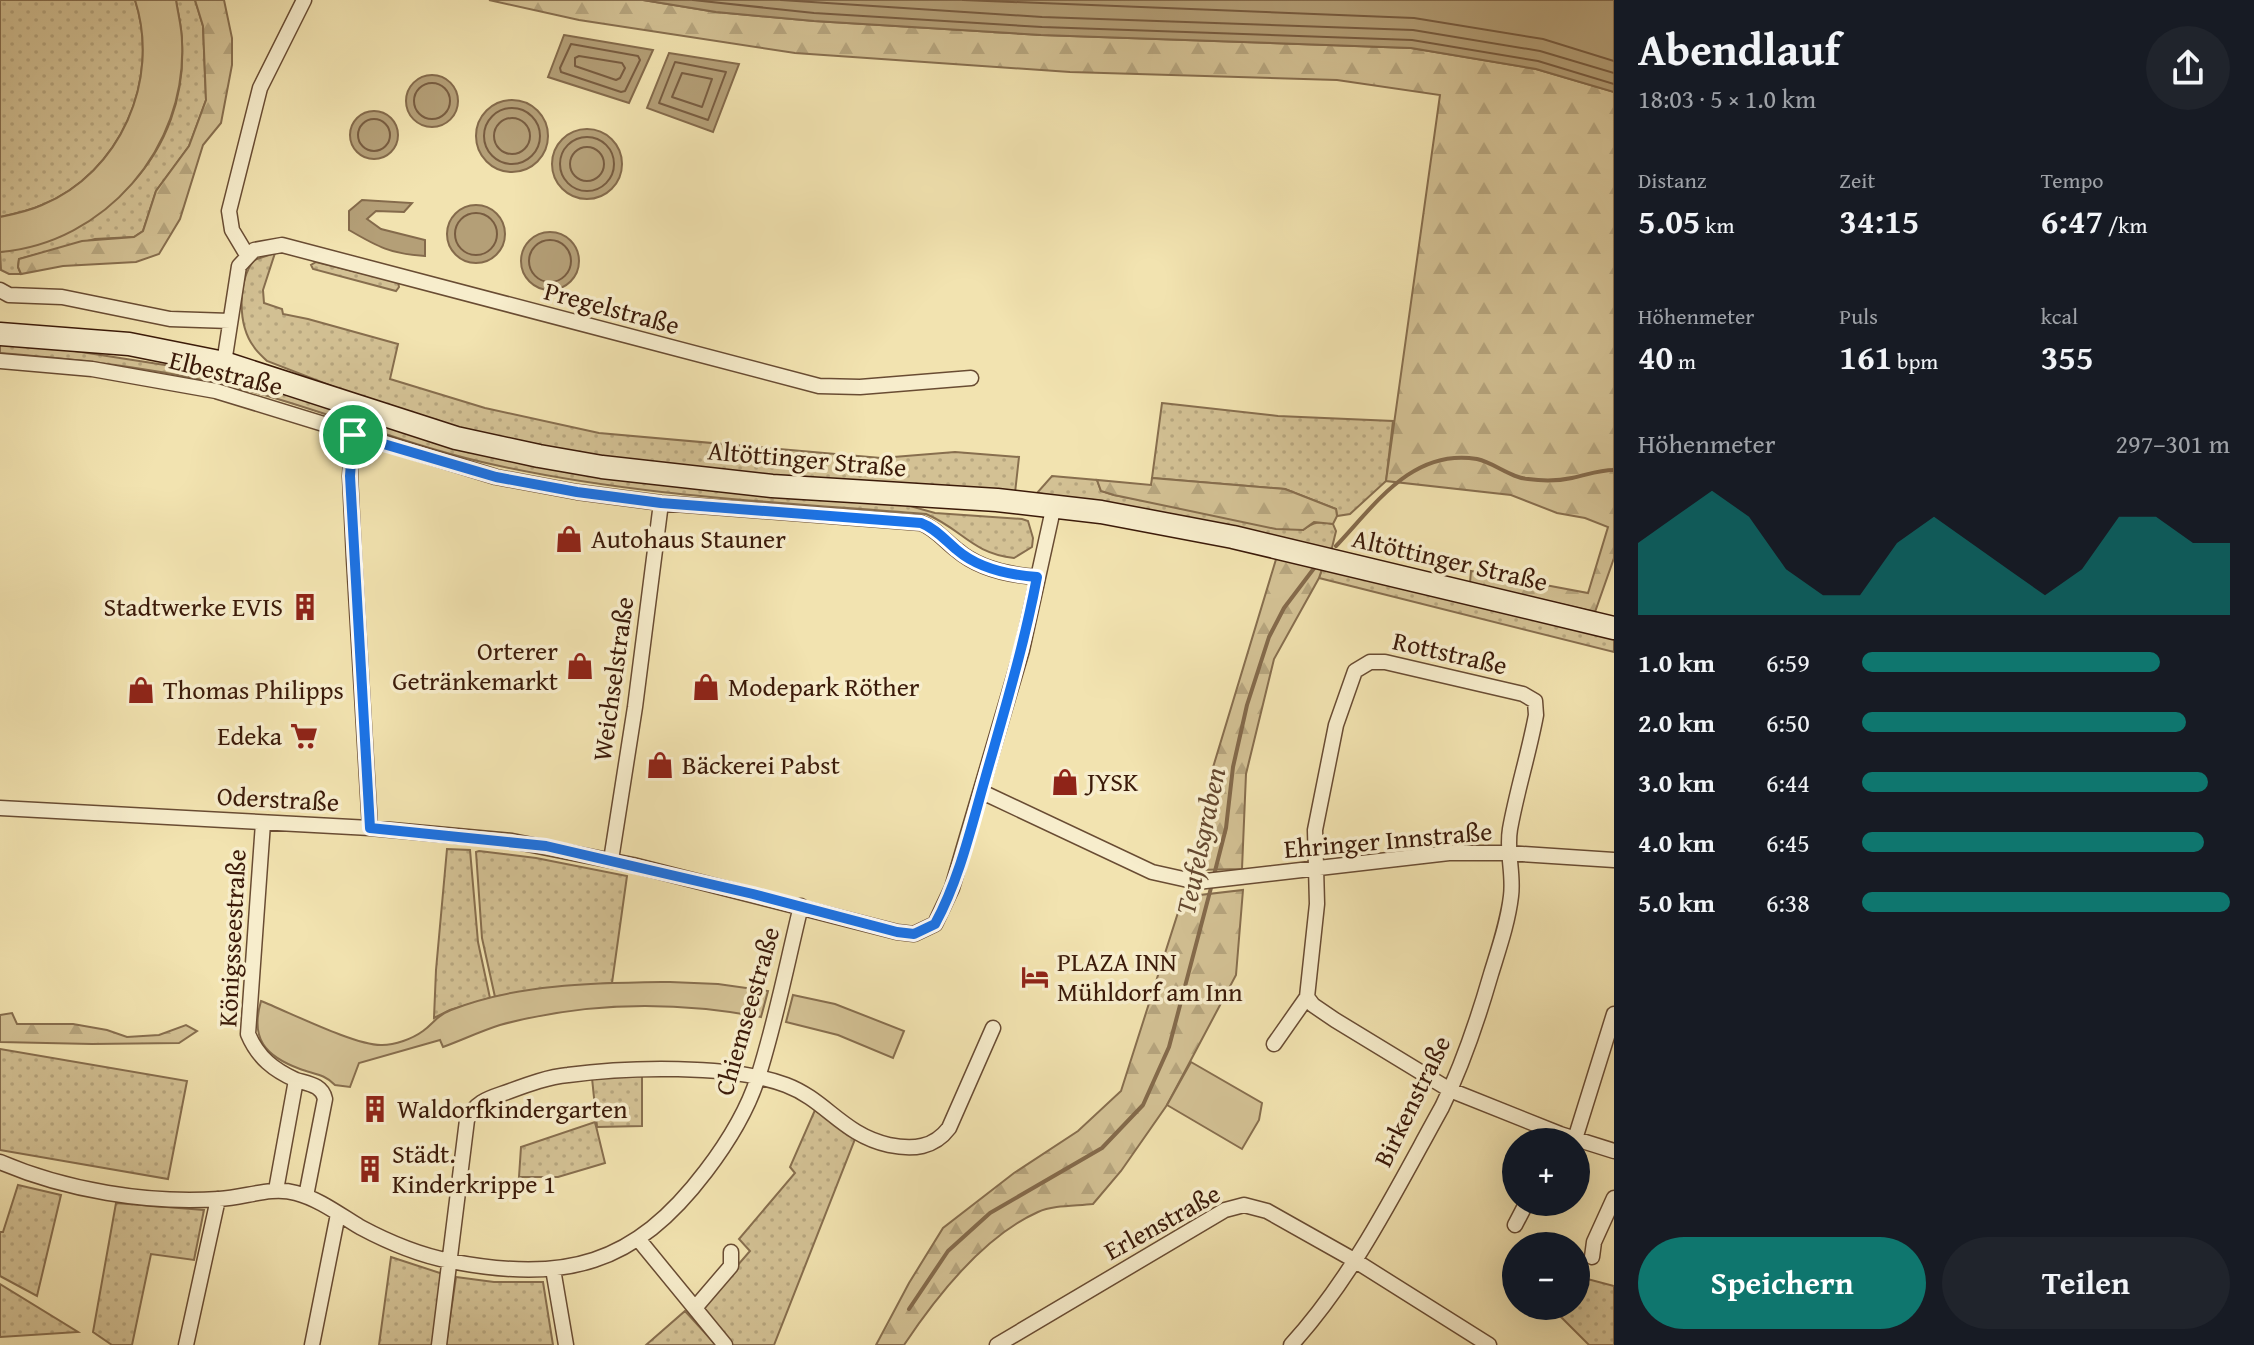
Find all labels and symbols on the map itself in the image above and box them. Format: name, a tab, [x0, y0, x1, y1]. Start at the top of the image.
street label: Pregelstraße	[540, 271, 684, 344]
street label: Elbestraße	[165, 340, 287, 405]
pin	[319, 401, 387, 469]
street label: Altöttinger Straße	[706, 430, 908, 487]
street label: Altöttinger Straße	[1349, 518, 1552, 601]
place label: Autohaus Stauner	[591, 519, 786, 558]
shop icon: Autohaus Stauner	[554, 524, 584, 554]
place label: Stadtwerke EVIS	[103, 587, 283, 626]
building icon: Stadtwerke EVIS	[290, 592, 320, 622]
street label: Weichselstraße	[582, 594, 643, 764]
street label: Rottstraße	[1389, 620, 1511, 685]
place label: Orterer Getränkemarkt	[392, 631, 558, 700]
shop icon: Orterer Getränkemarkt	[565, 651, 595, 681]
place label: Modepark Röther	[728, 667, 920, 706]
place label: Thomas Philipps	[163, 670, 344, 709]
shop icon: Modepark Röther	[691, 672, 721, 702]
shop icon: Thomas Philipps	[126, 675, 156, 705]
place label: Edeka	[217, 716, 283, 755]
supermarket icon: Edeka	[289, 721, 319, 751]
place label: Bäckerei Pabst	[682, 745, 840, 784]
shop icon: Bäckerei Pabst	[645, 750, 675, 780]
place label: JYSK	[1084, 762, 1139, 801]
water label: Teufelsgraben	[1164, 763, 1235, 918]
shop icon: JYSK	[1050, 767, 1080, 797]
street label: Oderstraße	[216, 776, 340, 821]
street label: Ehringer Innstraße	[1282, 811, 1494, 868]
street label: Königsseestraße	[207, 848, 256, 1028]
street label: Chiemseestraße	[704, 922, 789, 1100]
place label: PLAZA INN Mühldorf am Inn	[1057, 942, 1243, 1011]
hotel icon: PLAZA INN Mühldorf am Inn	[1020, 962, 1050, 992]
street label: Birkenstraße	[1363, 1028, 1460, 1173]
place label: Waldorfkindergarten	[397, 1089, 628, 1128]
building icon: Waldorfkindergarten	[360, 1094, 390, 1124]
place label: Städt. Kinderkrippe 1	[392, 1134, 556, 1203]
building icon: Städt. Kinderkrippe 1	[355, 1154, 385, 1184]
street label: Erlenstraße	[1096, 1174, 1227, 1270]

